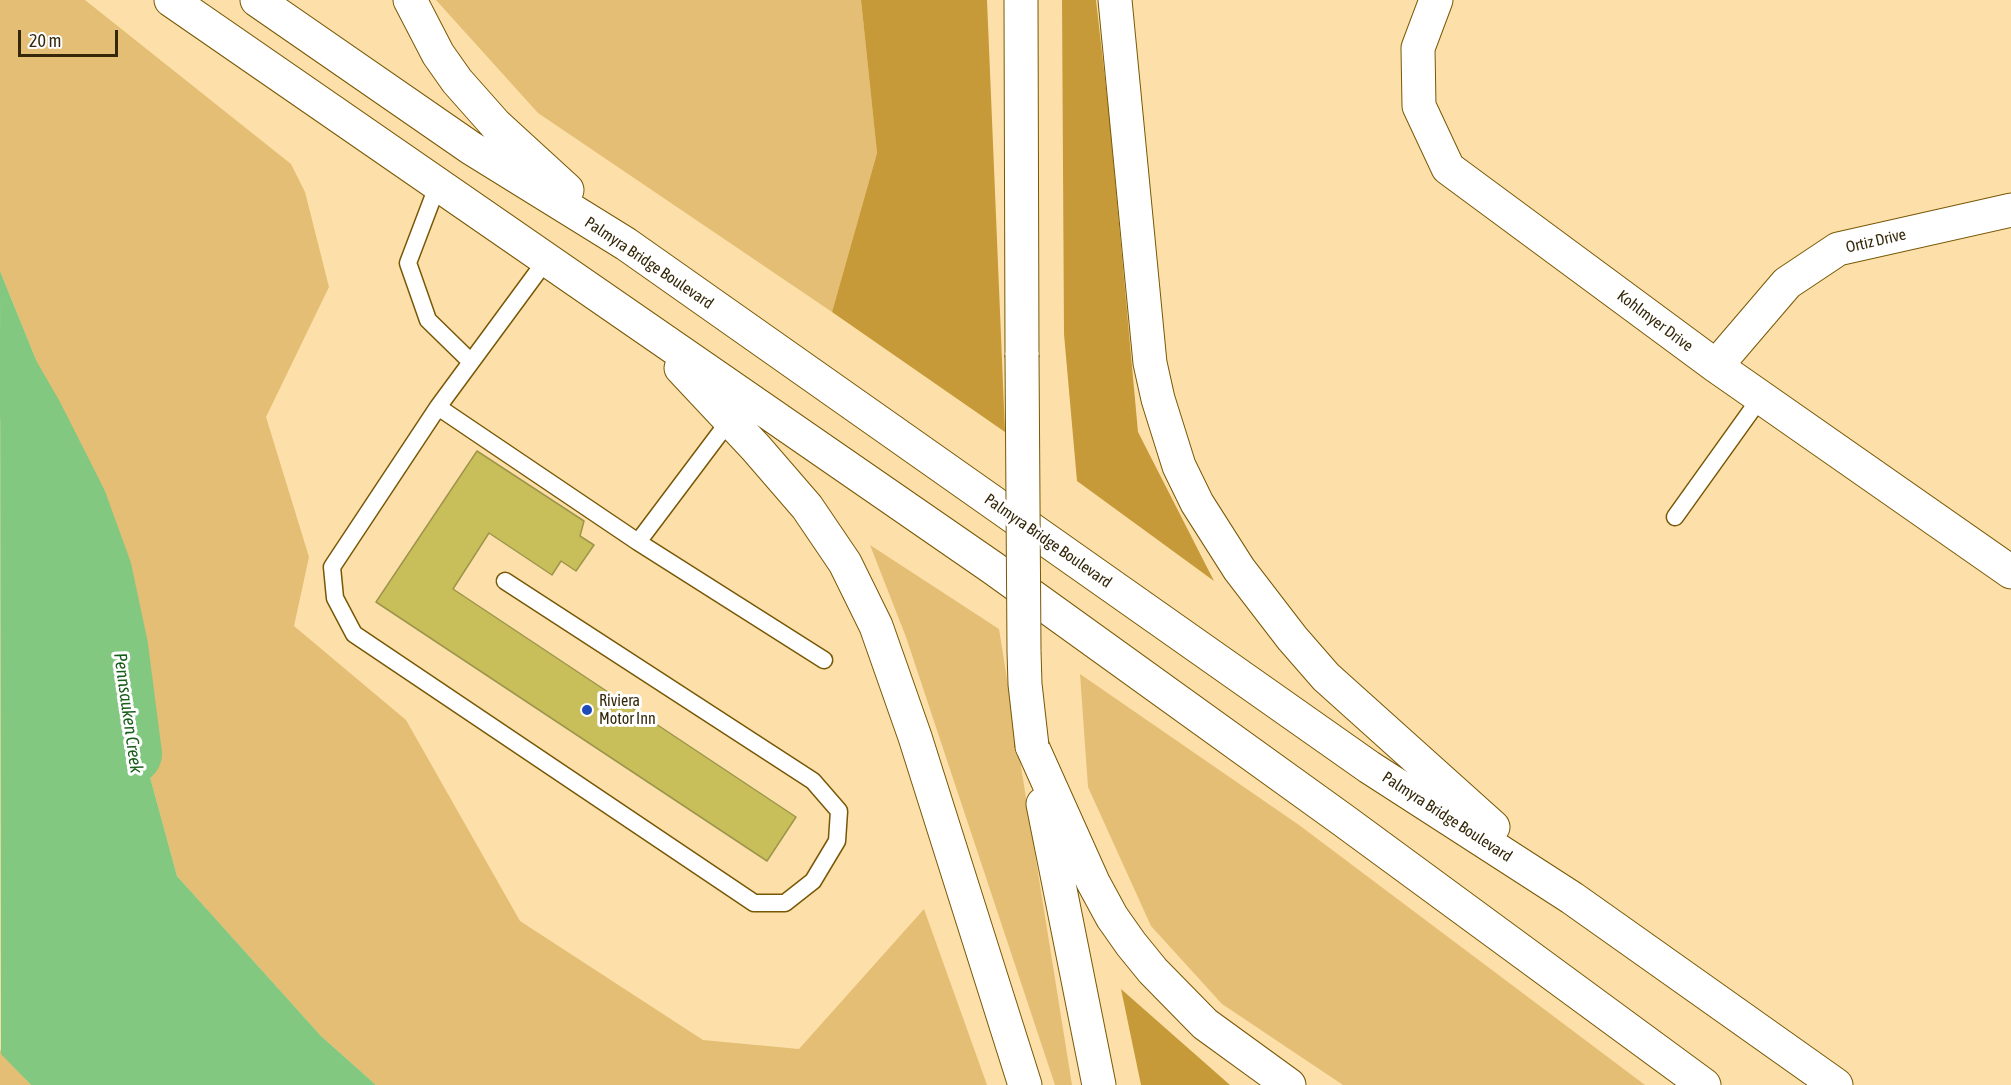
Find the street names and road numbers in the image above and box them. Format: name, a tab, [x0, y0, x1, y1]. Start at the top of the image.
street label: Palmyra Bridge Boulevard	[581, 213, 717, 313]
street label: Ortiz Drive	[1844, 225, 1908, 257]
street label: Kohlmyer Drive	[1613, 286, 1697, 356]
street label: Palmyra Bridge Boulevard	[981, 490, 1115, 592]
street label: Palmyra Bridge Boulevard	[1378, 768, 1516, 866]

